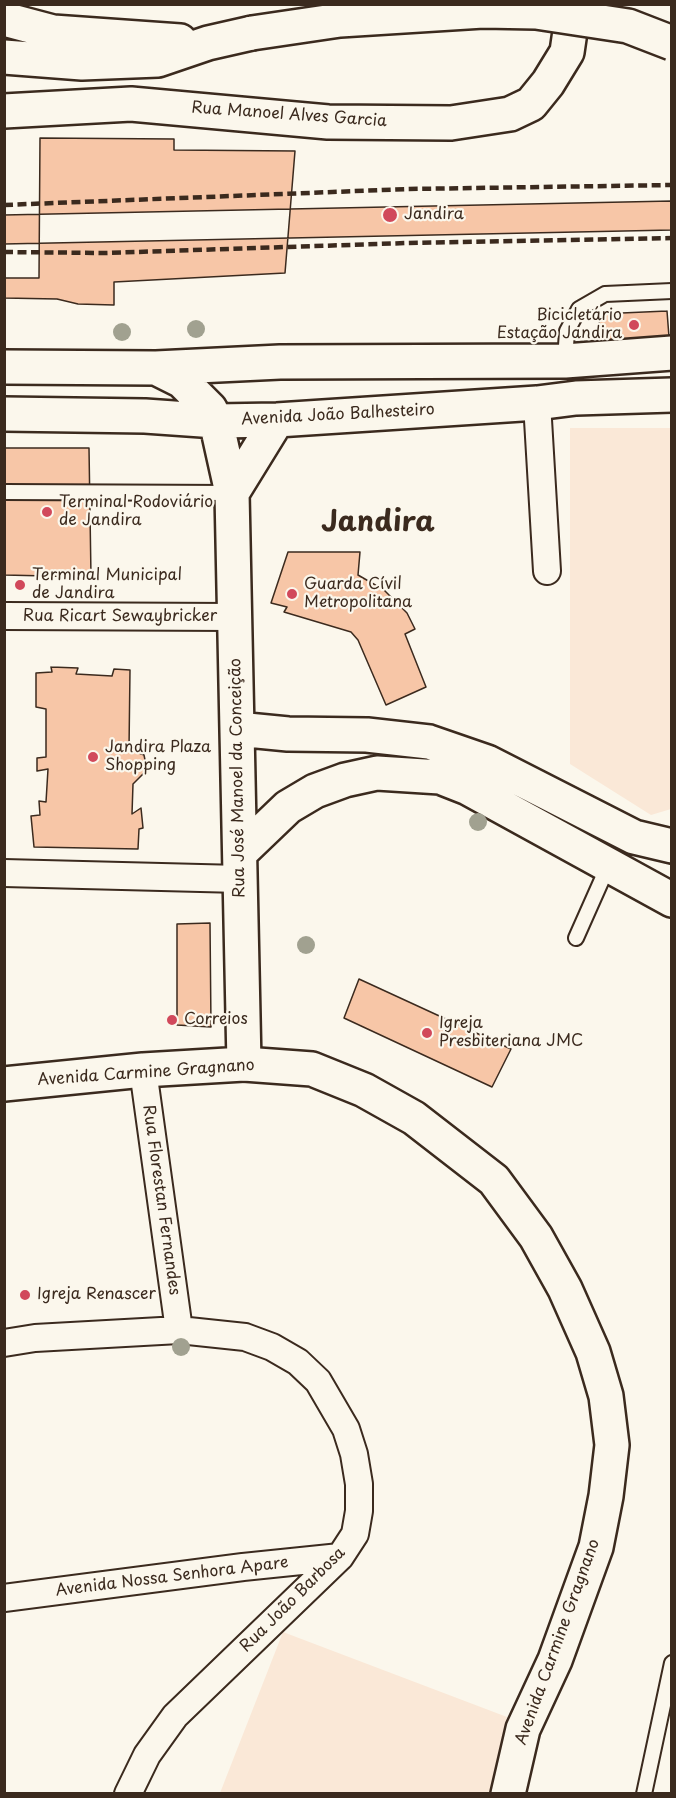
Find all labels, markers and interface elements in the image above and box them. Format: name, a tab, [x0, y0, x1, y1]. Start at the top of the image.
street label: Rua Manoel Alves Garcia	[191, 99, 387, 131]
place label: Jandira	[404, 205, 464, 225]
marker: Jandira	[381, 206, 399, 224]
place label: Bicicletário Estação Jandira	[497, 306, 622, 344]
marker: Bicicletário Estação Jandira	[627, 318, 641, 332]
street label: Avenida João Balhesteiro	[241, 400, 435, 430]
place label: Terminal Rodoviário de Jandira	[59, 493, 213, 531]
marker: Terminal Rodoviário de Jandira	[40, 505, 54, 519]
district label: Jandira	[321, 506, 435, 540]
place label: Terminal Municipal de Jandira	[32, 566, 182, 604]
place label: Guarda Cívil Metropolitana	[304, 575, 412, 613]
marker: Terminal Municipal de Jandira	[13, 578, 27, 592]
marker: Guarda Cívil Metropolitana	[285, 587, 299, 601]
street label: Rua Ricart Sewaybricker	[23, 607, 217, 627]
street label: Rua José Manoel da Conceição	[226, 658, 250, 898]
place label: Jandira Plaza Shopping	[105, 738, 211, 776]
marker: Jandira Plaza Shopping	[86, 750, 100, 764]
place label: Correios	[184, 1010, 248, 1030]
marker: Correios	[165, 1013, 179, 1027]
place label: Igreja Presbiteriana JMC	[439, 1014, 583, 1052]
marker: Igreja Presbiteriana JMC	[420, 1026, 434, 1040]
street label: Avenida Carmine Gragnano	[37, 1056, 255, 1090]
street label: Rua Florestan Fernandes	[138, 1104, 184, 1296]
place label: Igreja Renascer	[37, 1285, 156, 1305]
marker: Igreja Renascer	[18, 1288, 32, 1302]
street label: Avenida Carmine Gragnano	[512, 1537, 604, 1747]
street label: Rua João Barbosa	[236, 1543, 350, 1657]
street label: Avenida Nossa Senhora Apare	[55, 1553, 289, 1601]

